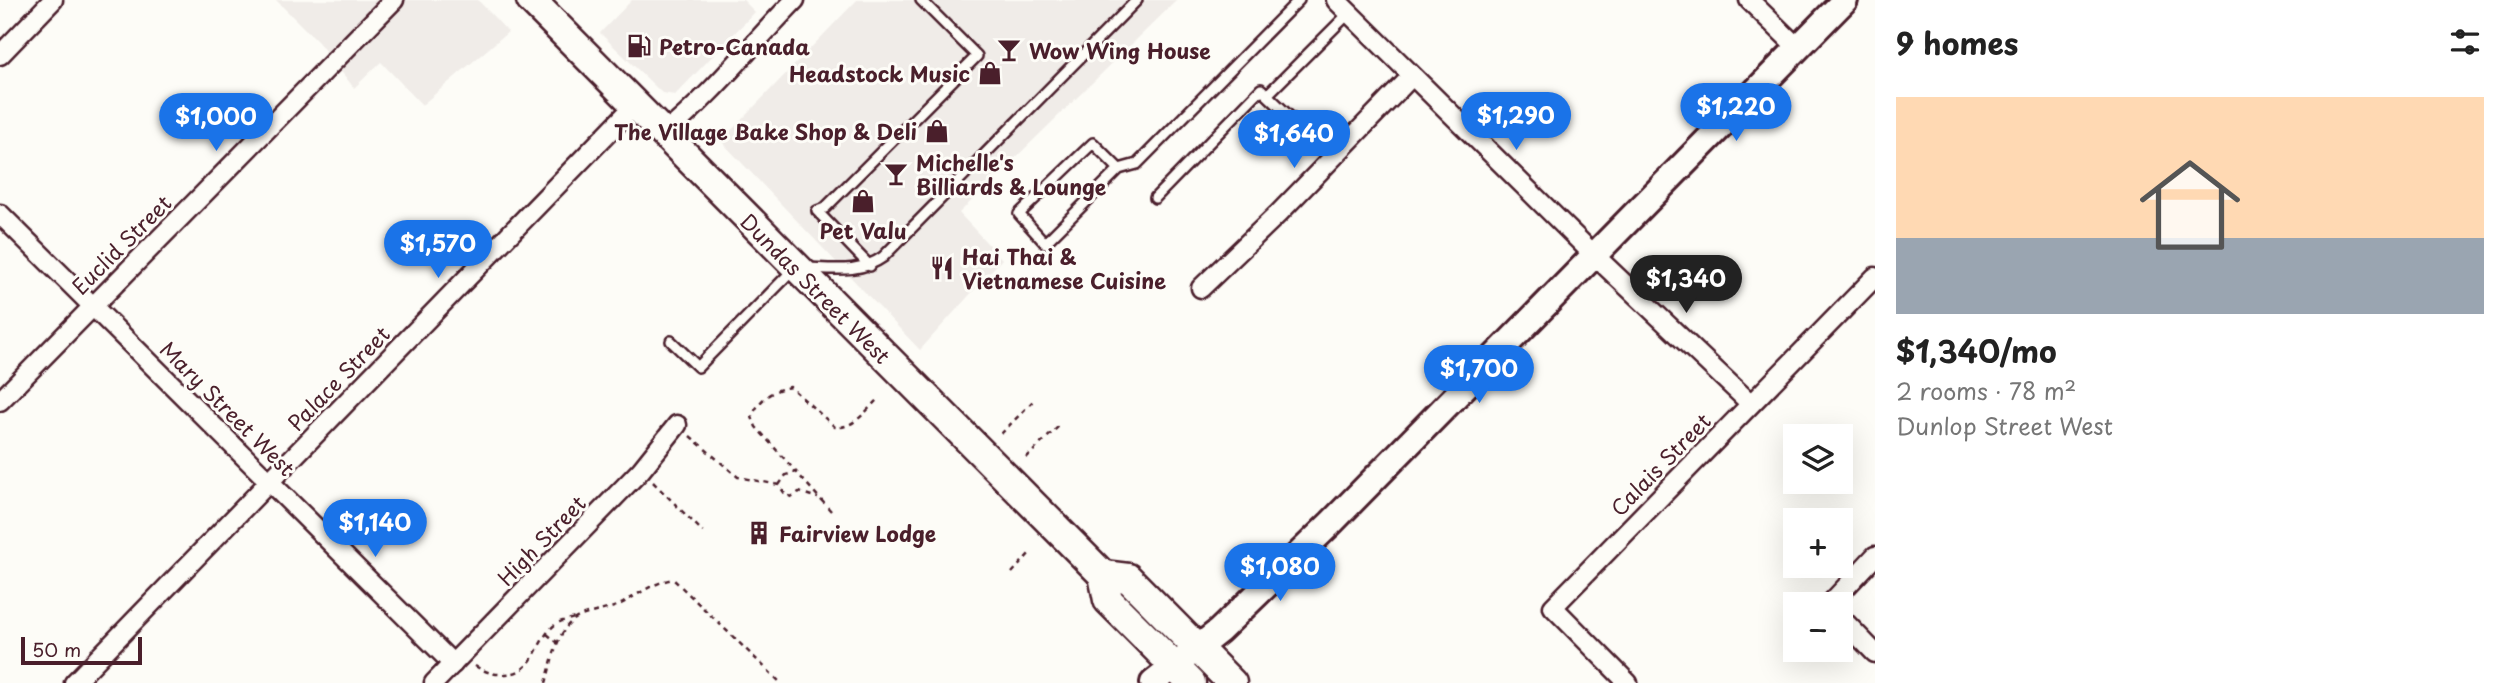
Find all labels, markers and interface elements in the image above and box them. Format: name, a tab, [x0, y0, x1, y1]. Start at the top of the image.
text: 9 homes	[1896, 20, 2018, 65]
icon: filters	[2446, 23, 2484, 61]
place label: Petro-Canada	[659, 30, 810, 62]
fuel station icon: Petro-Canada	[625, 32, 653, 60]
place label: Wow Wing House	[1029, 34, 1211, 66]
bar icon: Wow Wing House	[995, 36, 1023, 64]
place label: Headstock Music	[789, 57, 970, 89]
shop icon: Headstock Music	[976, 59, 1004, 87]
pin: $1,220	[1679, 83, 1793, 143]
text: $1,220	[1696, 88, 1776, 123]
pin: $1,290	[1459, 92, 1573, 152]
pin: $1,000	[159, 94, 273, 153]
text: $1,290	[1477, 97, 1555, 132]
text: $1,000	[175, 98, 257, 133]
pin: $1,640	[1237, 110, 1351, 170]
place label: The Village Bake Shop & Deli	[614, 115, 917, 147]
text: $1,640	[1254, 115, 1334, 150]
shop icon: The Village Bake Shop & Deli	[923, 117, 951, 145]
icon: home	[2127, 142, 2253, 268]
place label: Michelle's Billiards & Lounge	[916, 146, 1106, 202]
bar icon: Michelle's Billiards & Lounge	[882, 160, 910, 188]
street label: Euclid Street	[64, 187, 178, 301]
shop icon: Pet Valu	[849, 187, 877, 215]
street label: Dundas Street West	[734, 206, 898, 370]
place label: Pet Valu	[819, 214, 907, 246]
pin: $1,570	[381, 220, 495, 280]
text: $1,570	[400, 225, 476, 260]
place label: Hai Thai & Vietnamese Cuisine	[962, 240, 1166, 296]
restaurant icon: Hai Thai & Vietnamese Cuisine	[928, 254, 956, 282]
pin: $1,340	[1629, 256, 1743, 315]
text: $1,340	[1646, 260, 1726, 295]
street label: Palace Street	[280, 318, 396, 438]
text: $1,340/mo	[1896, 328, 2057, 373]
street label: Mary Street West	[153, 333, 303, 483]
pin: $1,700	[1422, 346, 1536, 405]
text: $1,700	[1440, 350, 1518, 385]
text: 2 rooms · 78 m²	[1896, 373, 2076, 408]
street label: Calais Street	[1602, 405, 1718, 523]
text: Dunlop Street West	[1896, 408, 2113, 443]
map controls	[1783, 424, 1853, 662]
button: layers	[1783, 424, 1853, 494]
street label: High Street	[490, 488, 592, 592]
pin: $1,140	[318, 500, 432, 559]
text: $1,140	[339, 504, 411, 539]
button: +	[1783, 508, 1853, 578]
place label: Fairview Lodge	[779, 517, 936, 549]
building icon: Fairview Lodge	[745, 519, 773, 547]
pin: $1,080	[1223, 544, 1337, 603]
text: $1,080	[1240, 548, 1320, 583]
button: −	[1783, 592, 1853, 662]
scale bar	[21, 634, 142, 666]
text: 50 m	[32, 635, 81, 663]

